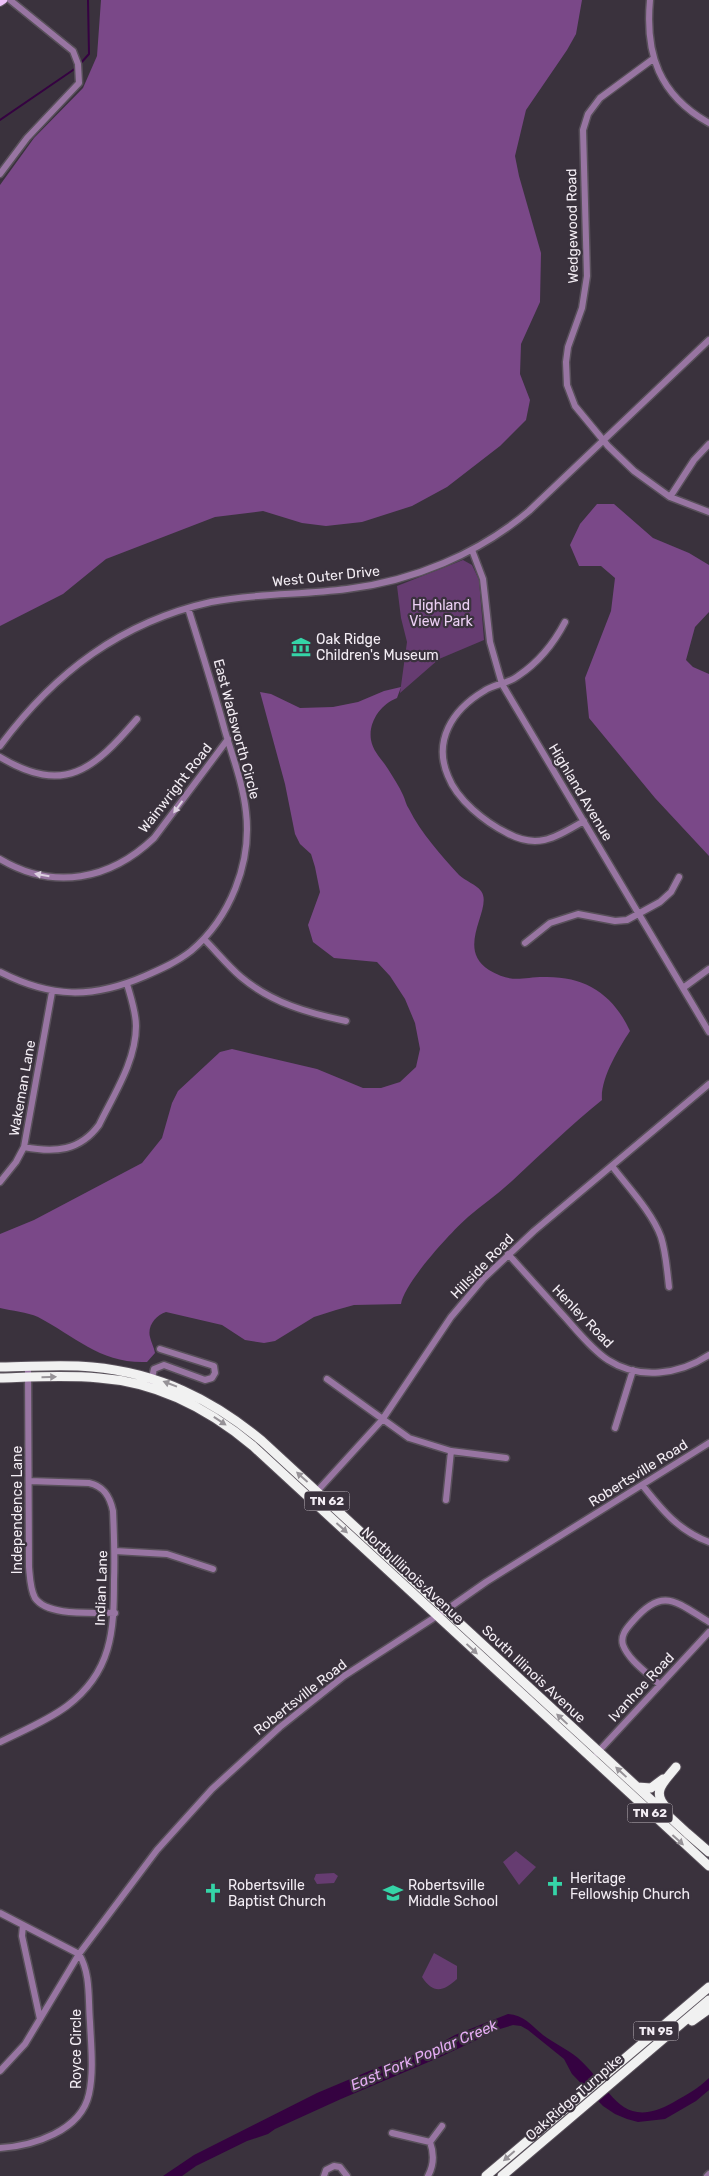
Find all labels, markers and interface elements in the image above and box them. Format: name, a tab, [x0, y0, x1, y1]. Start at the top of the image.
street label: Wedgewood Road	[563, 168, 582, 284]
street label: West Outer Drive	[271, 562, 381, 591]
park label: Highland View Park	[409, 597, 474, 630]
place label: Oak Ridge Children's Museum	[316, 631, 439, 664]
museum icon: Oak Ridge Children's Museum	[290, 636, 312, 658]
street label: East Wadsworth Circle	[210, 657, 263, 801]
street label: Wainwright Road	[135, 740, 216, 837]
street label: Highland Avenue	[545, 741, 616, 844]
one-way arrow	[173, 800, 183, 814]
one-way arrow	[34, 871, 50, 879]
street label: Wakeman Lane	[6, 1039, 39, 1138]
street label: Hillside Road	[447, 1230, 517, 1302]
street label: Henley Road	[548, 1281, 617, 1351]
one-way arrow	[41, 1373, 57, 1381]
one-way arrow	[163, 1380, 178, 1387]
one-way arrow	[213, 1416, 227, 1426]
street label: Robertsville Road	[586, 1436, 691, 1511]
street label: Independence Lane	[9, 1445, 26, 1574]
one-way arrow	[296, 1471, 308, 1483]
road number: TN 62	[304, 1492, 350, 1510]
one-way arrow	[335, 1522, 347, 1534]
street label: North Illinois Avenue	[358, 1524, 467, 1627]
street label: Indian Lane	[92, 1550, 111, 1626]
street label: South Illinois Avenue	[478, 1622, 589, 1727]
one-way arrow	[466, 1643, 478, 1655]
street label: Ivanhoe Road	[605, 1649, 678, 1726]
street label: Robertsville Road	[250, 1656, 350, 1739]
one-way arrow	[557, 1713, 569, 1725]
one-way arrow	[615, 1766, 627, 1778]
road number: TN 62	[628, 1804, 672, 1822]
one-way arrow	[672, 1834, 684, 1846]
place label: Heritage Fellowship Church	[570, 1870, 690, 1903]
church icon: Heritage Fellowship Church	[544, 1875, 566, 1897]
place label: Robertsville Baptist Church	[228, 1877, 326, 1910]
place label: Robertsville Middle School	[408, 1877, 498, 1910]
church icon: Robertsville Baptist Church	[202, 1882, 224, 1904]
school or university icon: Robertsville Middle School	[382, 1882, 404, 1904]
street label: Royce Circle	[68, 2009, 85, 2089]
water label: East Fork Poplar Creek	[348, 2016, 501, 2094]
road number: TN 95	[634, 2022, 678, 2040]
street label: Oak Ridge Turnpike	[522, 2050, 627, 2144]
one-way arrow	[503, 2150, 516, 2161]

